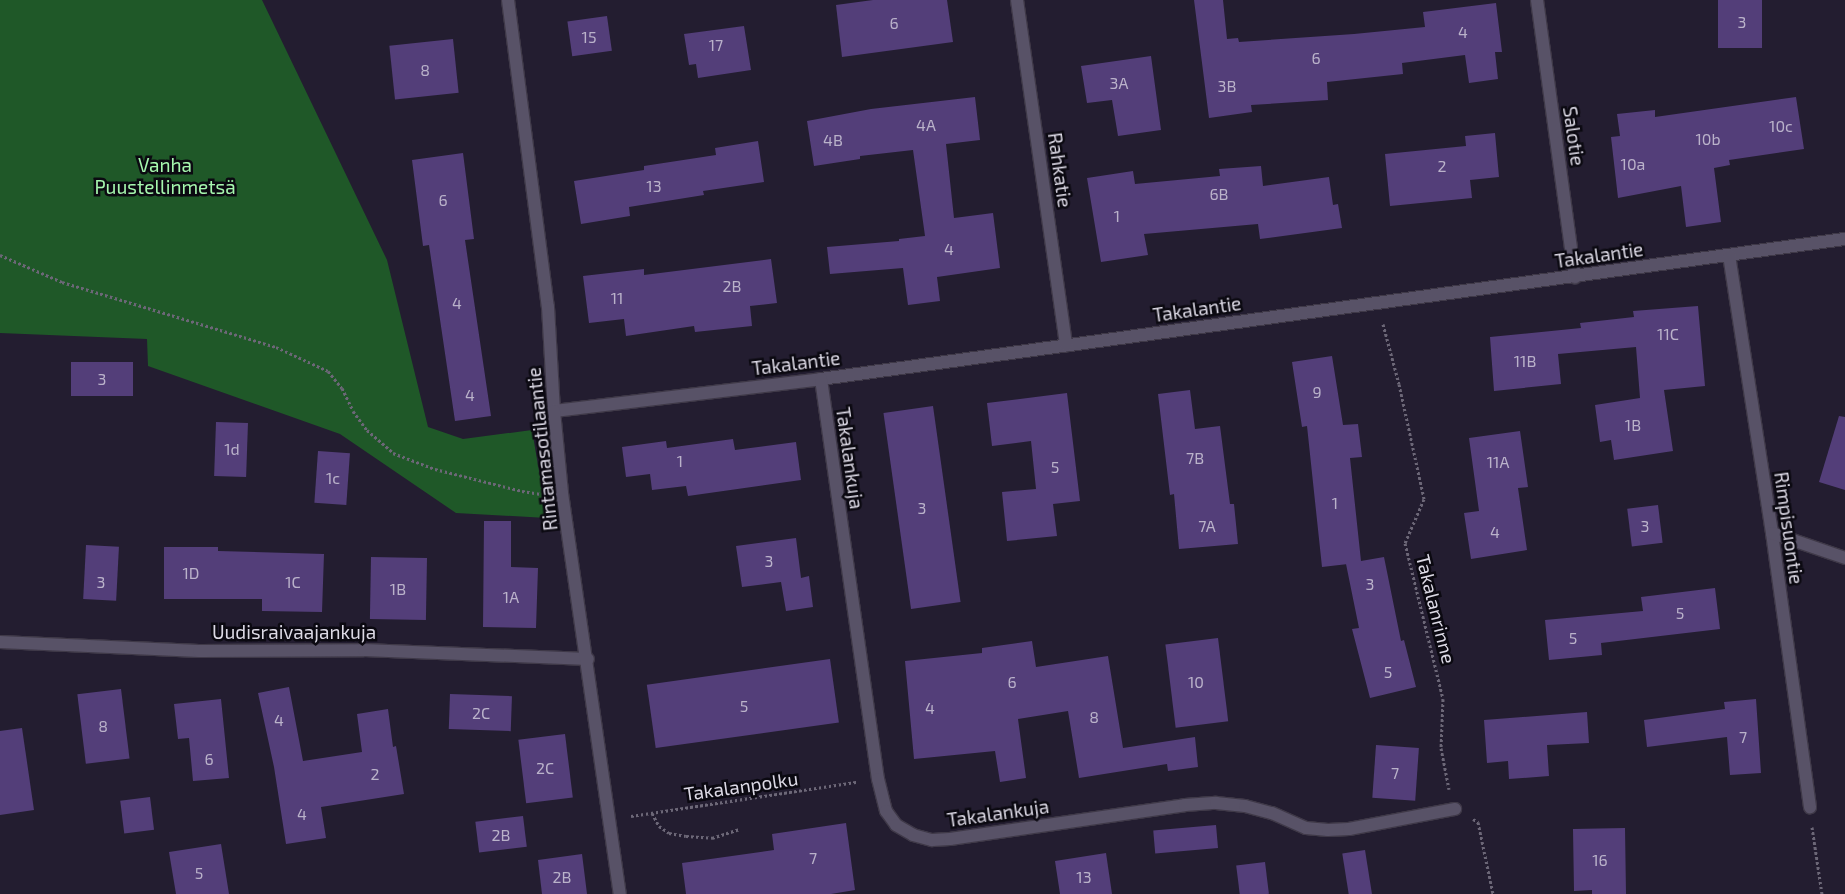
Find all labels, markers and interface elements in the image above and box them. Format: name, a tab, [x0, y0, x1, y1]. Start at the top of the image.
house number: 3	[1738, 12, 1746, 32]
house number: 6	[889, 13, 899, 33]
house number: 4	[1458, 22, 1468, 42]
house number: 15	[582, 27, 596, 47]
house number: 17	[709, 35, 723, 55]
house number: 6	[1311, 48, 1321, 68]
house number: 8	[420, 60, 430, 80]
house number: 3A	[1110, 73, 1128, 93]
house number: 3B	[1218, 76, 1236, 96]
street label: Salotie	[1559, 105, 1589, 167]
house number: 4A	[916, 115, 936, 135]
house number: 10c	[1769, 116, 1793, 136]
house number: 10b	[1695, 129, 1721, 149]
house number: 4B	[823, 130, 843, 150]
street label: Rahkatie	[1043, 131, 1077, 209]
park label: Vanha Puustellinmetsä	[94, 154, 236, 198]
house number: 10a	[1621, 154, 1645, 174]
house number: 2	[1438, 156, 1446, 176]
house number: 13	[646, 176, 662, 196]
house number: 6B	[1209, 184, 1229, 204]
house number: 6	[438, 190, 448, 210]
house number: 1	[1114, 206, 1120, 226]
street label: Takalantie	[1553, 238, 1645, 272]
house number: 4	[944, 239, 954, 259]
house number: 2B	[723, 276, 741, 296]
house number: 11	[611, 288, 623, 308]
street label: Takalantie	[1151, 292, 1243, 326]
house number: 4	[452, 293, 462, 313]
house number: 11C	[1657, 324, 1679, 344]
street label: Takalantie	[750, 346, 842, 380]
house number: 11B	[1514, 351, 1536, 371]
street label: Rintamasotilaantie	[522, 366, 562, 532]
house number: 3	[98, 369, 106, 389]
house number: 9	[1312, 382, 1322, 402]
house number: 4	[465, 385, 475, 405]
street label: Takalankuja	[832, 406, 868, 510]
house number: 1B	[1625, 415, 1641, 435]
house number: 1d	[224, 439, 240, 459]
house number: 7B	[1186, 448, 1204, 468]
house number: 1	[677, 451, 683, 471]
house number: 11A	[1487, 452, 1509, 472]
house number: 5	[1051, 457, 1059, 477]
house number: 1c	[326, 468, 340, 488]
street label: Rimpisuontie	[1770, 470, 1808, 586]
house number: 1	[1332, 493, 1338, 513]
house number: 3	[918, 498, 926, 518]
house number: 7A	[1198, 516, 1216, 536]
house number: 3	[1641, 516, 1649, 536]
house number: 4	[1490, 522, 1500, 542]
house number: 3	[765, 551, 773, 571]
street label: Takalanrinne	[1411, 552, 1461, 666]
house number: 1D	[183, 563, 199, 583]
house number: 3	[97, 572, 105, 592]
house number: 1C	[285, 572, 301, 592]
house number: 3	[1366, 574, 1374, 594]
house number: 1B	[390, 579, 406, 599]
house number: 1A	[503, 587, 519, 607]
house number: 5	[1676, 603, 1684, 623]
street label: Uudisraivaajankuja	[212, 621, 376, 643]
house number: 5	[1569, 628, 1577, 648]
house number: 5	[1384, 662, 1392, 682]
house number: 6	[1007, 672, 1017, 692]
house number: 10	[1188, 672, 1204, 692]
house number: 5	[740, 696, 748, 716]
house number: 4	[925, 698, 935, 718]
house number: 2C	[472, 703, 490, 723]
house number: 8	[1089, 707, 1099, 727]
house number: 4	[274, 710, 284, 730]
house number: 8	[98, 716, 108, 736]
house number: 7	[1739, 727, 1747, 747]
house number: 6	[204, 749, 214, 769]
house number: 2C	[536, 758, 554, 778]
house number: 7	[1391, 763, 1399, 783]
house number: 2	[371, 764, 379, 784]
street label: Takalanpolku	[683, 767, 799, 805]
street label: Takalankuja	[946, 795, 1050, 831]
house number: 4	[297, 804, 307, 824]
house number: 2B	[492, 825, 510, 845]
house number: 7	[809, 848, 817, 868]
house number: 16	[1592, 850, 1608, 870]
house number: 5	[195, 863, 203, 883]
house number: 2B	[553, 867, 571, 887]
house number: 13	[1076, 867, 1092, 887]

